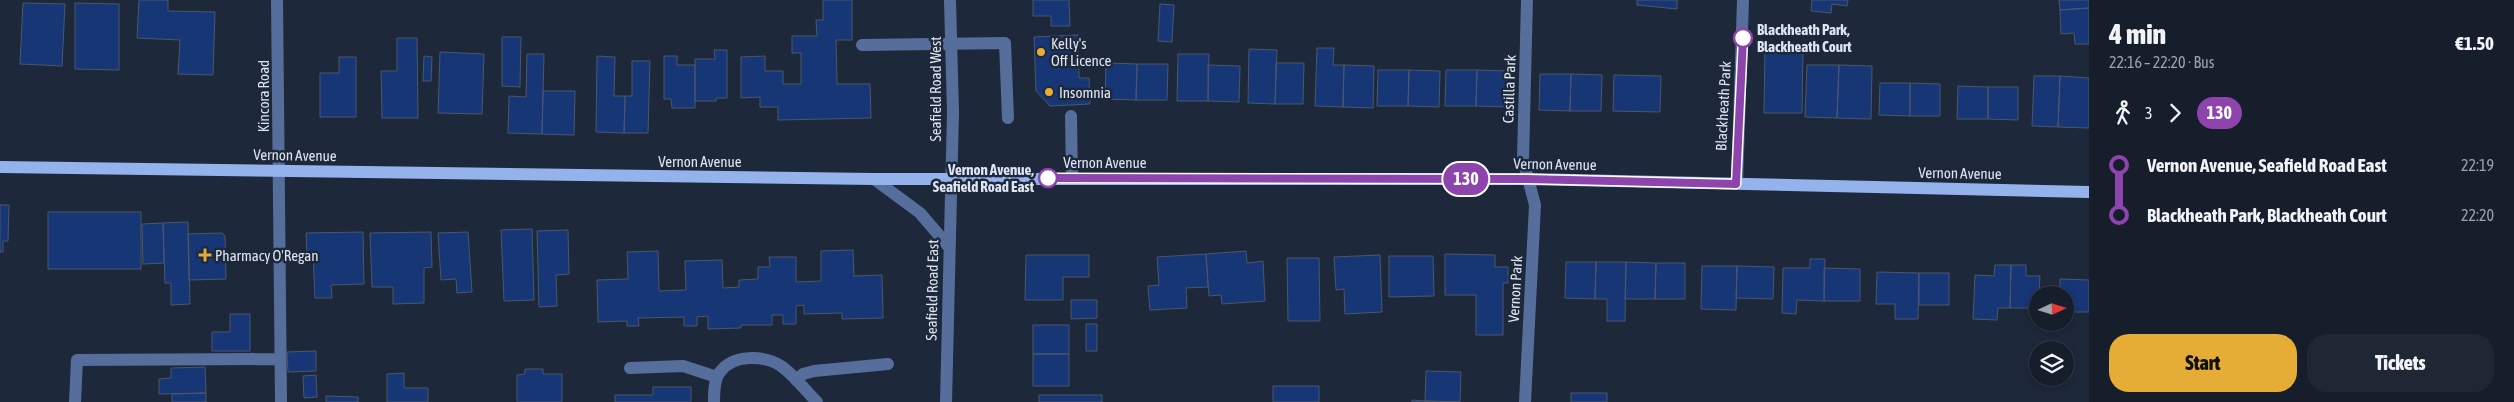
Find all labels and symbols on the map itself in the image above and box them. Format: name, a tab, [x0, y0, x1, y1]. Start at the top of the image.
place label: Blackheath Park, Blackheath Court	[1757, 21, 1852, 55]
marker: Blackheath Park, Blackheath Court	[1733, 28, 1753, 48]
place label: Kelly's Off Licence	[1051, 35, 1111, 69]
street label: Seafield Road West	[927, 36, 944, 142]
marker: Kelly's Off Licence	[1035, 46, 1047, 58]
street label: Castilla Park	[1499, 54, 1519, 124]
street label: Kincora Road	[255, 60, 272, 132]
street label: Blackheath Park	[1712, 60, 1734, 151]
place label: Insomnia	[1059, 84, 1111, 101]
marker: Insomnia	[1043, 86, 1055, 98]
street label: Vernon Avenue	[253, 146, 337, 164]
street label: Vernon Avenue	[658, 153, 742, 170]
street label: Vernon Avenue	[1063, 154, 1147, 171]
street label: Vernon Avenue	[1513, 155, 1597, 173]
place label: Vernon Avenue, Seafield Road East	[933, 161, 1035, 195]
line badge: 130	[1437, 163, 1495, 195]
street label: Vernon Avenue	[1918, 164, 2002, 182]
marker: Vernon Avenue, Seafield Road East	[1038, 168, 1058, 188]
street label: Seafield Road East	[923, 239, 941, 341]
place label: Pharmacy O'Regan	[215, 247, 319, 264]
marker: Pharmacy O'Regan	[199, 249, 211, 261]
street label: Vernon Park	[1505, 255, 1525, 323]
north arrow	[2029, 286, 2074, 331]

